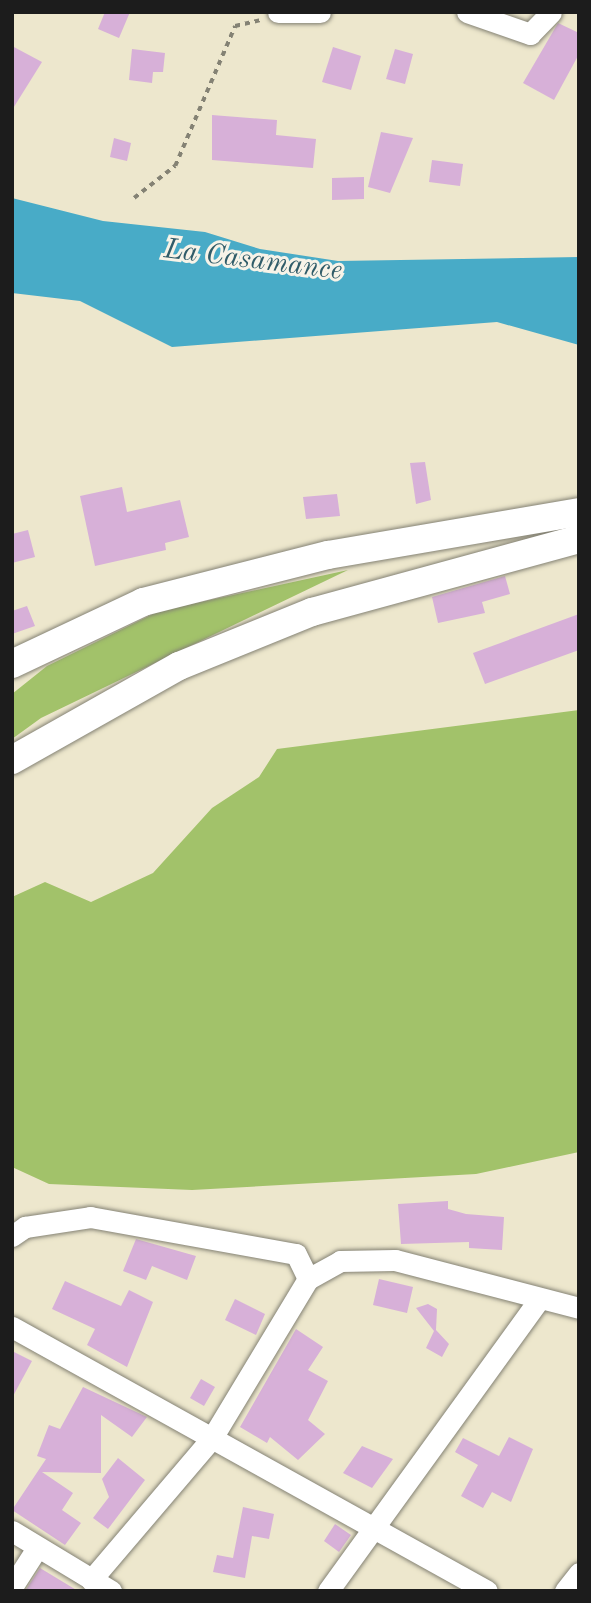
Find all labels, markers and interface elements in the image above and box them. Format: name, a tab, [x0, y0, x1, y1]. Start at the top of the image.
water label: La Casamance	[162, 233, 344, 289]

